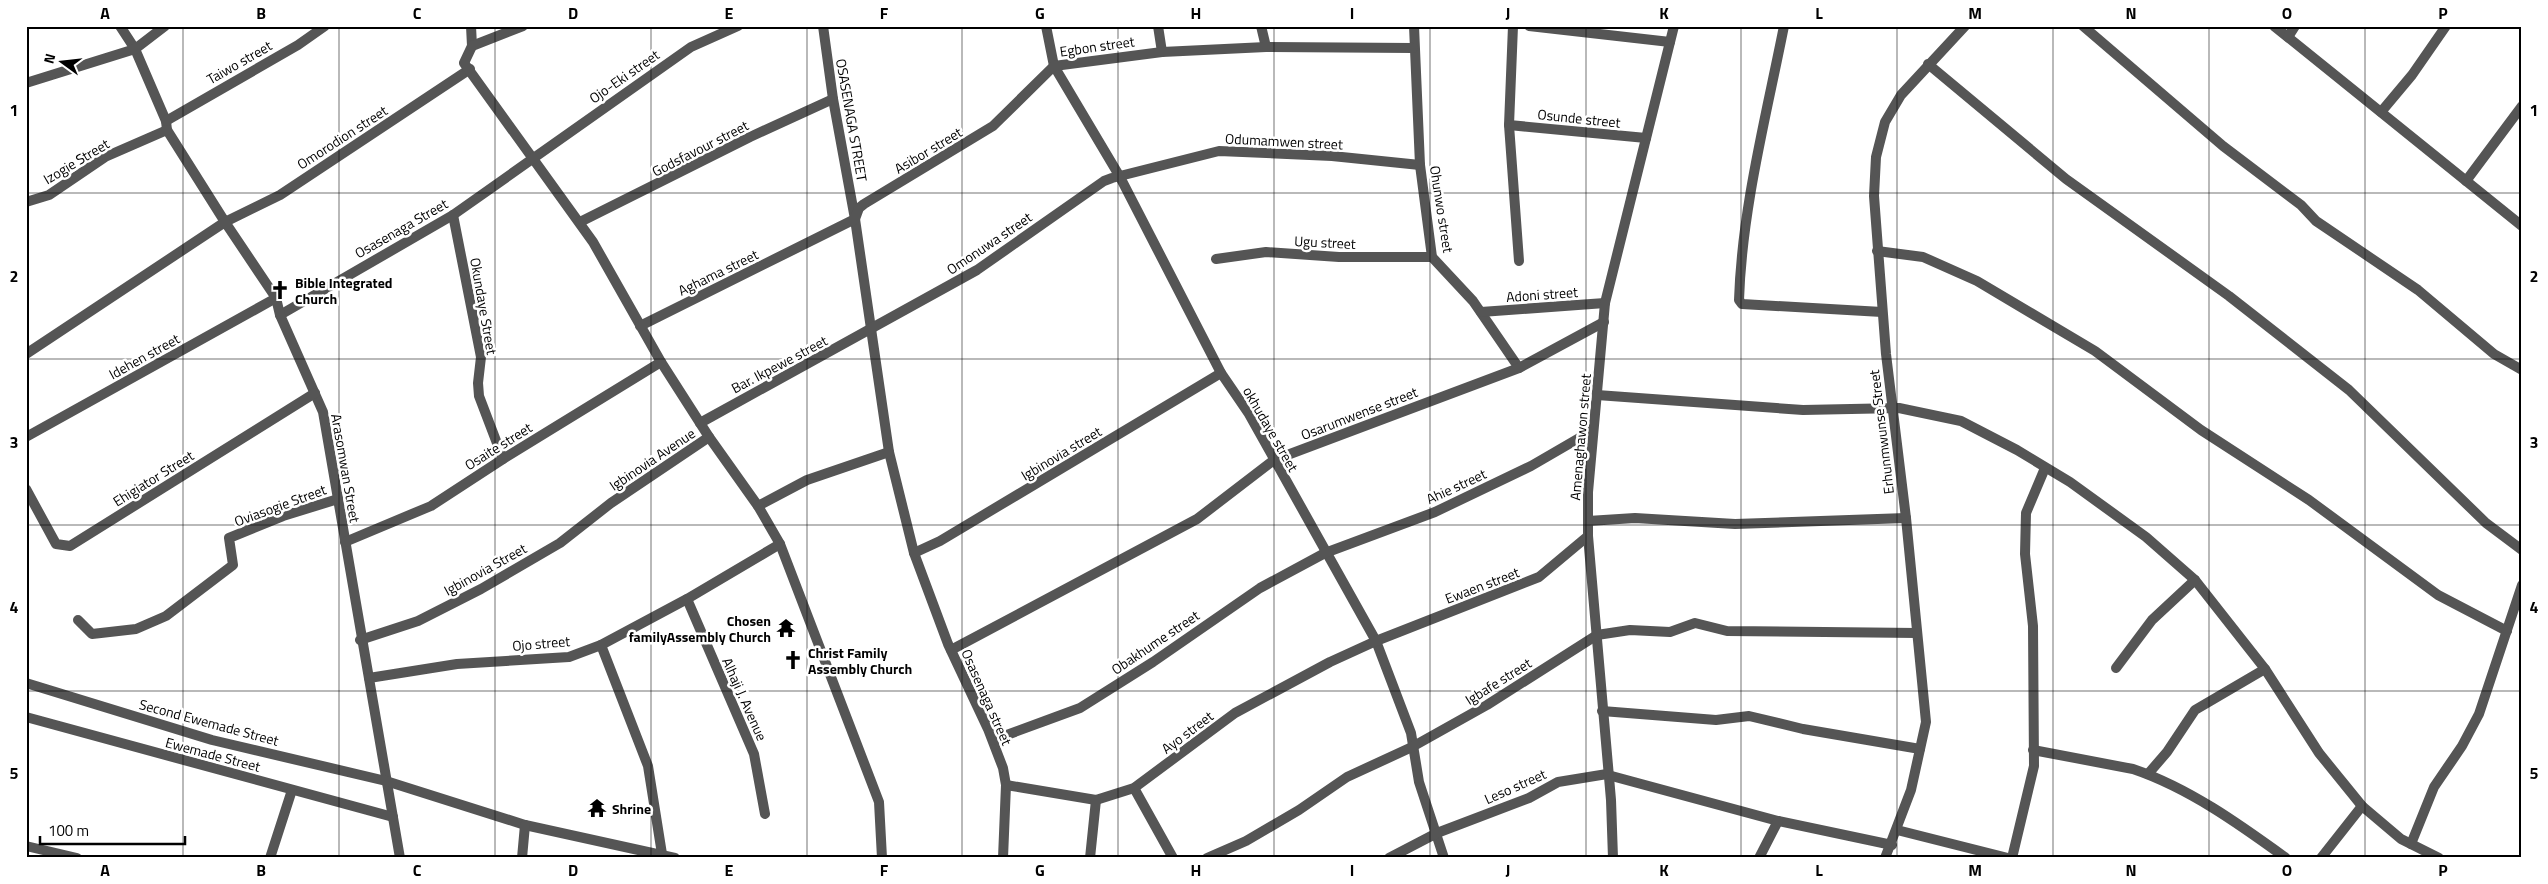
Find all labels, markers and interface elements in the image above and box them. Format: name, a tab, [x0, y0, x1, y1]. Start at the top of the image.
text: A	[100, 1, 110, 25]
text: B	[256, 1, 266, 25]
text: C	[413, 1, 422, 25]
text: D	[568, 1, 578, 25]
text: E	[725, 1, 734, 25]
text: F	[880, 1, 889, 25]
text: G	[1035, 1, 1045, 25]
text: H	[1191, 1, 1201, 25]
text: I	[1350, 1, 1354, 25]
text: J	[1506, 1, 1510, 25]
text: K	[1659, 1, 1669, 25]
text: L	[1815, 1, 1823, 25]
text: M	[1968, 1, 1982, 25]
text: N	[2125, 1, 2137, 25]
text: O	[2282, 1, 2292, 25]
text: P	[2438, 1, 2448, 25]
street label: Egbon street	[1058, 30, 1136, 62]
street label: Taiwo street	[202, 35, 276, 89]
north arrow	[38, 38, 88, 88]
street label: Ojo-Eki street	[585, 44, 663, 108]
text: N	[38, 51, 60, 66]
street label: OSASENAGA STREET	[831, 57, 873, 184]
text: 1	[10, 98, 18, 122]
text: 1	[2530, 98, 2538, 122]
street label: Omorodion street	[293, 100, 391, 174]
street label: Osunde street	[1536, 103, 1622, 133]
street label: Godsfavour street	[648, 115, 752, 181]
street label: Asibor street	[890, 121, 966, 179]
street label: Odumamwen street	[1225, 127, 1343, 155]
street label: Izogie Street	[39, 133, 113, 189]
street label: Ohunwo street	[1425, 164, 1459, 254]
street label: Osasenaga Street	[351, 193, 451, 263]
street label: Omonuwa street	[942, 207, 1036, 279]
street label: Ugu street	[1294, 230, 1356, 254]
street label: Aghama street	[674, 243, 762, 300]
street label: Okundaye Street	[465, 256, 503, 356]
text: 2	[10, 264, 18, 288]
text: 2	[2530, 264, 2538, 288]
place label: Bible Integrated Church	[295, 272, 393, 309]
church icon: Bible Integrated Church	[269, 279, 291, 301]
street label: Adoni street	[1505, 281, 1579, 307]
street label: Idehen street	[105, 328, 183, 384]
street label: Bar. Ikpewe street	[727, 330, 831, 398]
street label: Erhunmwunse Street	[1863, 369, 1899, 495]
street label: Amenaghawon street	[1564, 373, 1596, 501]
street label: Osarumwense street	[1298, 381, 1421, 445]
street label: okhudaye street	[1238, 382, 1304, 476]
street label: Arasomwan Street	[326, 412, 366, 524]
street label: Osaite street	[460, 417, 536, 475]
street label: Igbinovia street	[1017, 421, 1105, 485]
street label: Igbinovia Avenue	[605, 423, 699, 495]
text: 3	[10, 430, 18, 454]
text: 3	[2530, 430, 2538, 454]
street label: Ehigiator Street	[108, 445, 198, 511]
street label: Ahie street	[1422, 463, 1490, 509]
street label: Oviasogie Street	[231, 479, 329, 531]
street label: Igbinovia Street	[440, 538, 530, 600]
street label: Ewaen street	[1442, 561, 1522, 609]
text: 4	[10, 595, 19, 619]
text: 4	[2530, 595, 2539, 619]
street label: Obakhume street	[1107, 605, 1203, 679]
place label: Chosen familyAssembly Church	[629, 610, 771, 647]
temple icon: Chosen familyAssembly Church	[775, 617, 797, 639]
street label: Ojo street	[511, 630, 571, 656]
place label: Christ Family Assembly Church	[808, 642, 912, 679]
street label: Osasenaga street	[956, 646, 1018, 749]
church icon: Christ Family Assembly Church	[782, 649, 804, 671]
street label: Igbafe street	[1461, 652, 1535, 710]
street label: Alhaji J. Avenue	[717, 654, 773, 744]
street label: Second Ewemade Street	[137, 693, 281, 751]
street label: Ayo street	[1157, 705, 1217, 759]
street label: Ewemade Street	[163, 731, 263, 777]
text: 5	[10, 761, 19, 785]
text: 5	[2530, 761, 2539, 785]
street label: Leso street	[1481, 763, 1549, 809]
temple icon: Shrine	[586, 797, 608, 819]
place label: Shrine	[612, 798, 651, 819]
scale bar	[40, 814, 185, 846]
text: 100 m	[48, 819, 89, 842]
text: A	[100, 858, 110, 882]
text: B	[256, 858, 266, 882]
text: C	[413, 858, 422, 882]
text: D	[568, 858, 578, 882]
text: E	[725, 858, 734, 882]
text: F	[880, 858, 889, 882]
text: G	[1035, 858, 1045, 882]
text: H	[1191, 858, 1201, 882]
text: I	[1350, 858, 1354, 882]
text: J	[1506, 858, 1510, 882]
text: K	[1659, 858, 1669, 882]
text: L	[1815, 858, 1823, 882]
text: M	[1968, 858, 1982, 882]
text: N	[2125, 858, 2137, 882]
text: O	[2282, 858, 2292, 882]
text: P	[2438, 858, 2448, 882]

